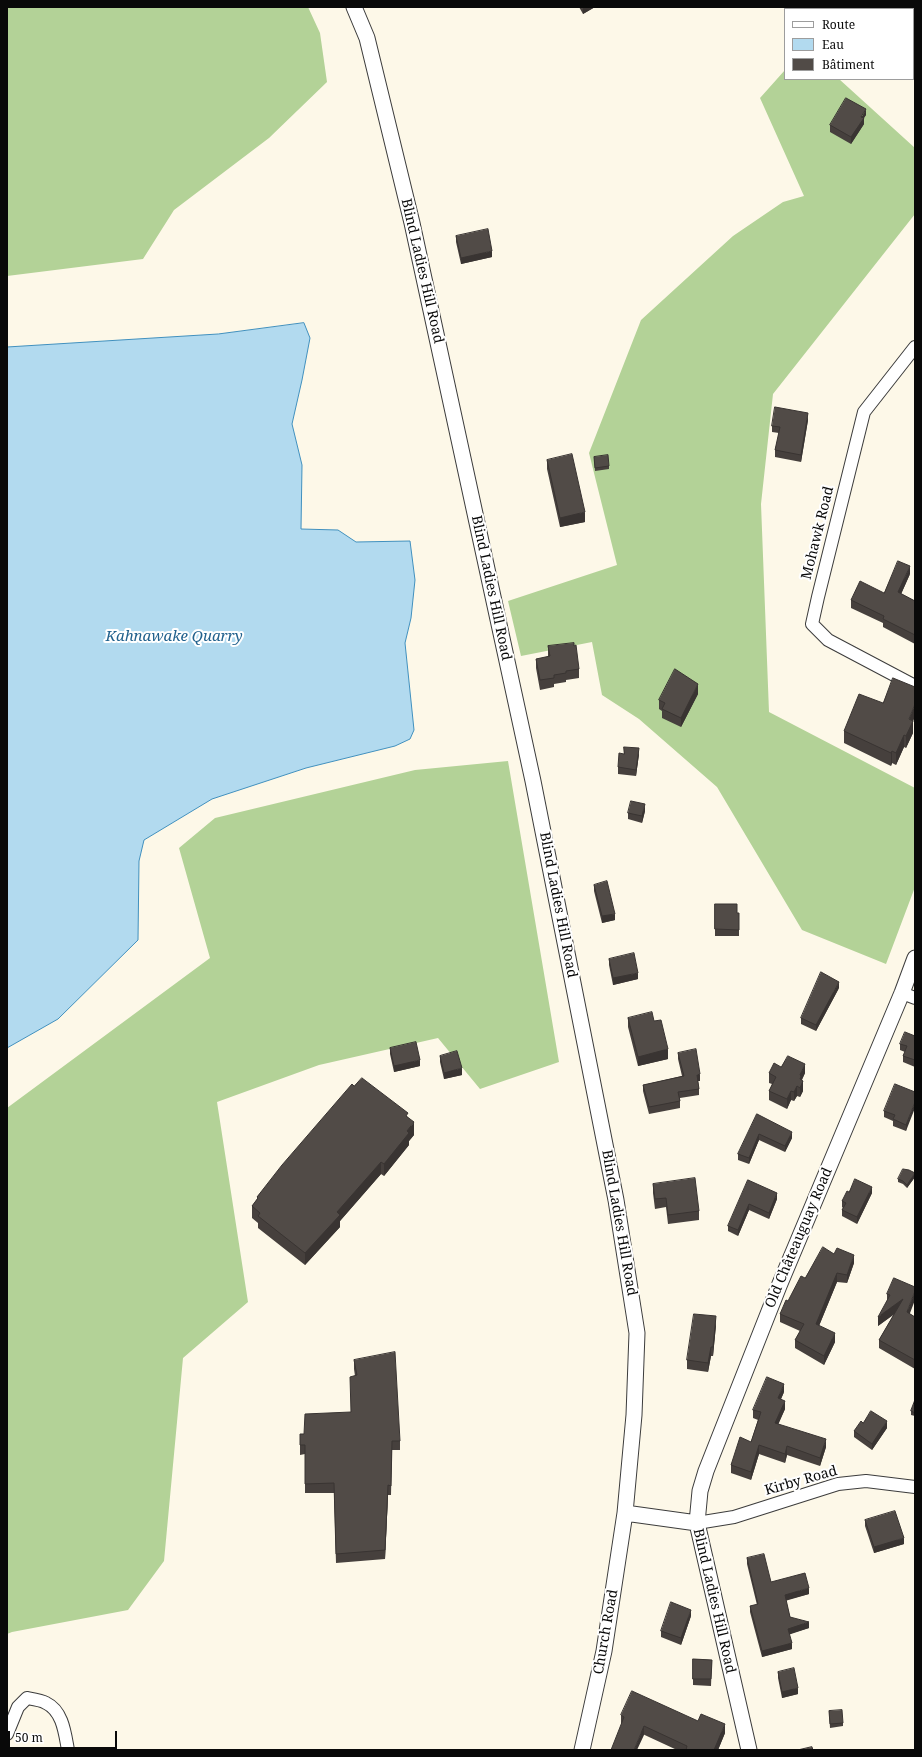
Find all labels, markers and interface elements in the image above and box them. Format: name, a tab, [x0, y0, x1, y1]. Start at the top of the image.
legend	[784, 8, 914, 80]
text: Route	[822, 16, 855, 33]
text: Eau	[822, 36, 844, 53]
text: Bâtiment	[822, 56, 874, 73]
street label: Blind Ladies Hill Road	[397, 197, 447, 345]
street label: Mohawk Road	[798, 485, 838, 581]
street label: Blind Ladies Hill Road	[467, 514, 515, 662]
water label: Kahnawake Quarry	[105, 628, 243, 646]
street label: Blind Ladies Hill Road	[536, 831, 580, 979]
street label: Blind Ladies Hill Road	[598, 1149, 640, 1297]
street label: Old Châteauguay Road	[762, 1165, 836, 1311]
street label: Kirby Road	[763, 1463, 839, 1499]
street label: Blind Ladies Hill Road	[689, 1527, 739, 1675]
street label: Church Road	[590, 1588, 622, 1676]
scale bar	[10, 1723, 119, 1749]
text: 50 m	[15, 1729, 43, 1746]

